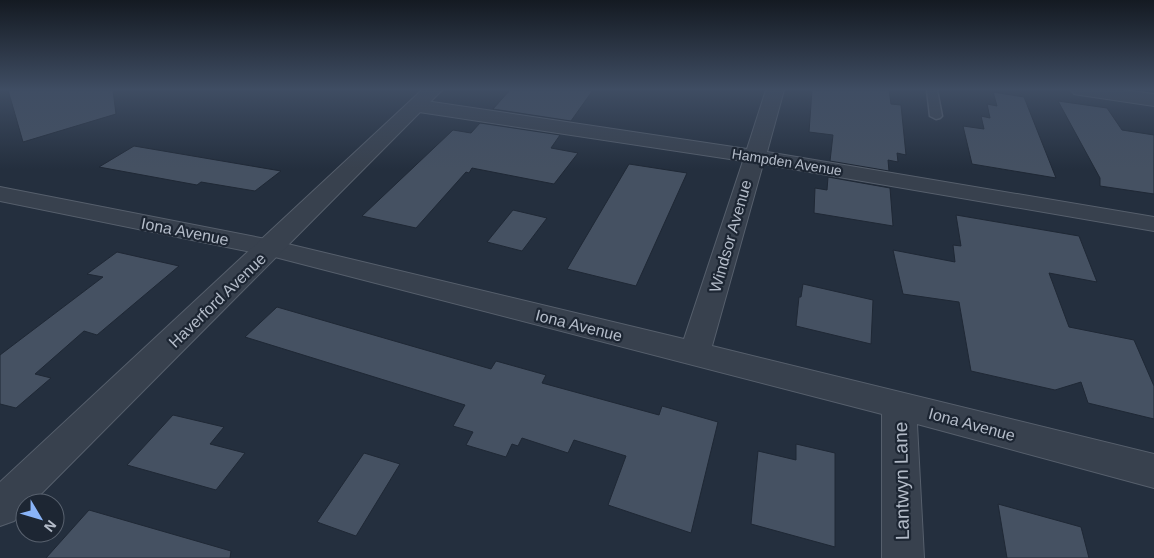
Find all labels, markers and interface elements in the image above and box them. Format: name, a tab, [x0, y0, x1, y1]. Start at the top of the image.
street label: Hampden Avenue	[731, 145, 843, 179]
street label: Windsor Avenue	[706, 178, 755, 294]
street label: Iona Avenue	[140, 215, 230, 248]
street label: Haverford Avenue	[165, 250, 269, 351]
street label: Iona Avenue	[534, 307, 624, 344]
street label: Iona Avenue	[927, 405, 1017, 444]
street label: Lantwyn Lane	[890, 422, 913, 540]
north arrow	[15, 493, 65, 543]
text: N	[41, 517, 60, 535]

